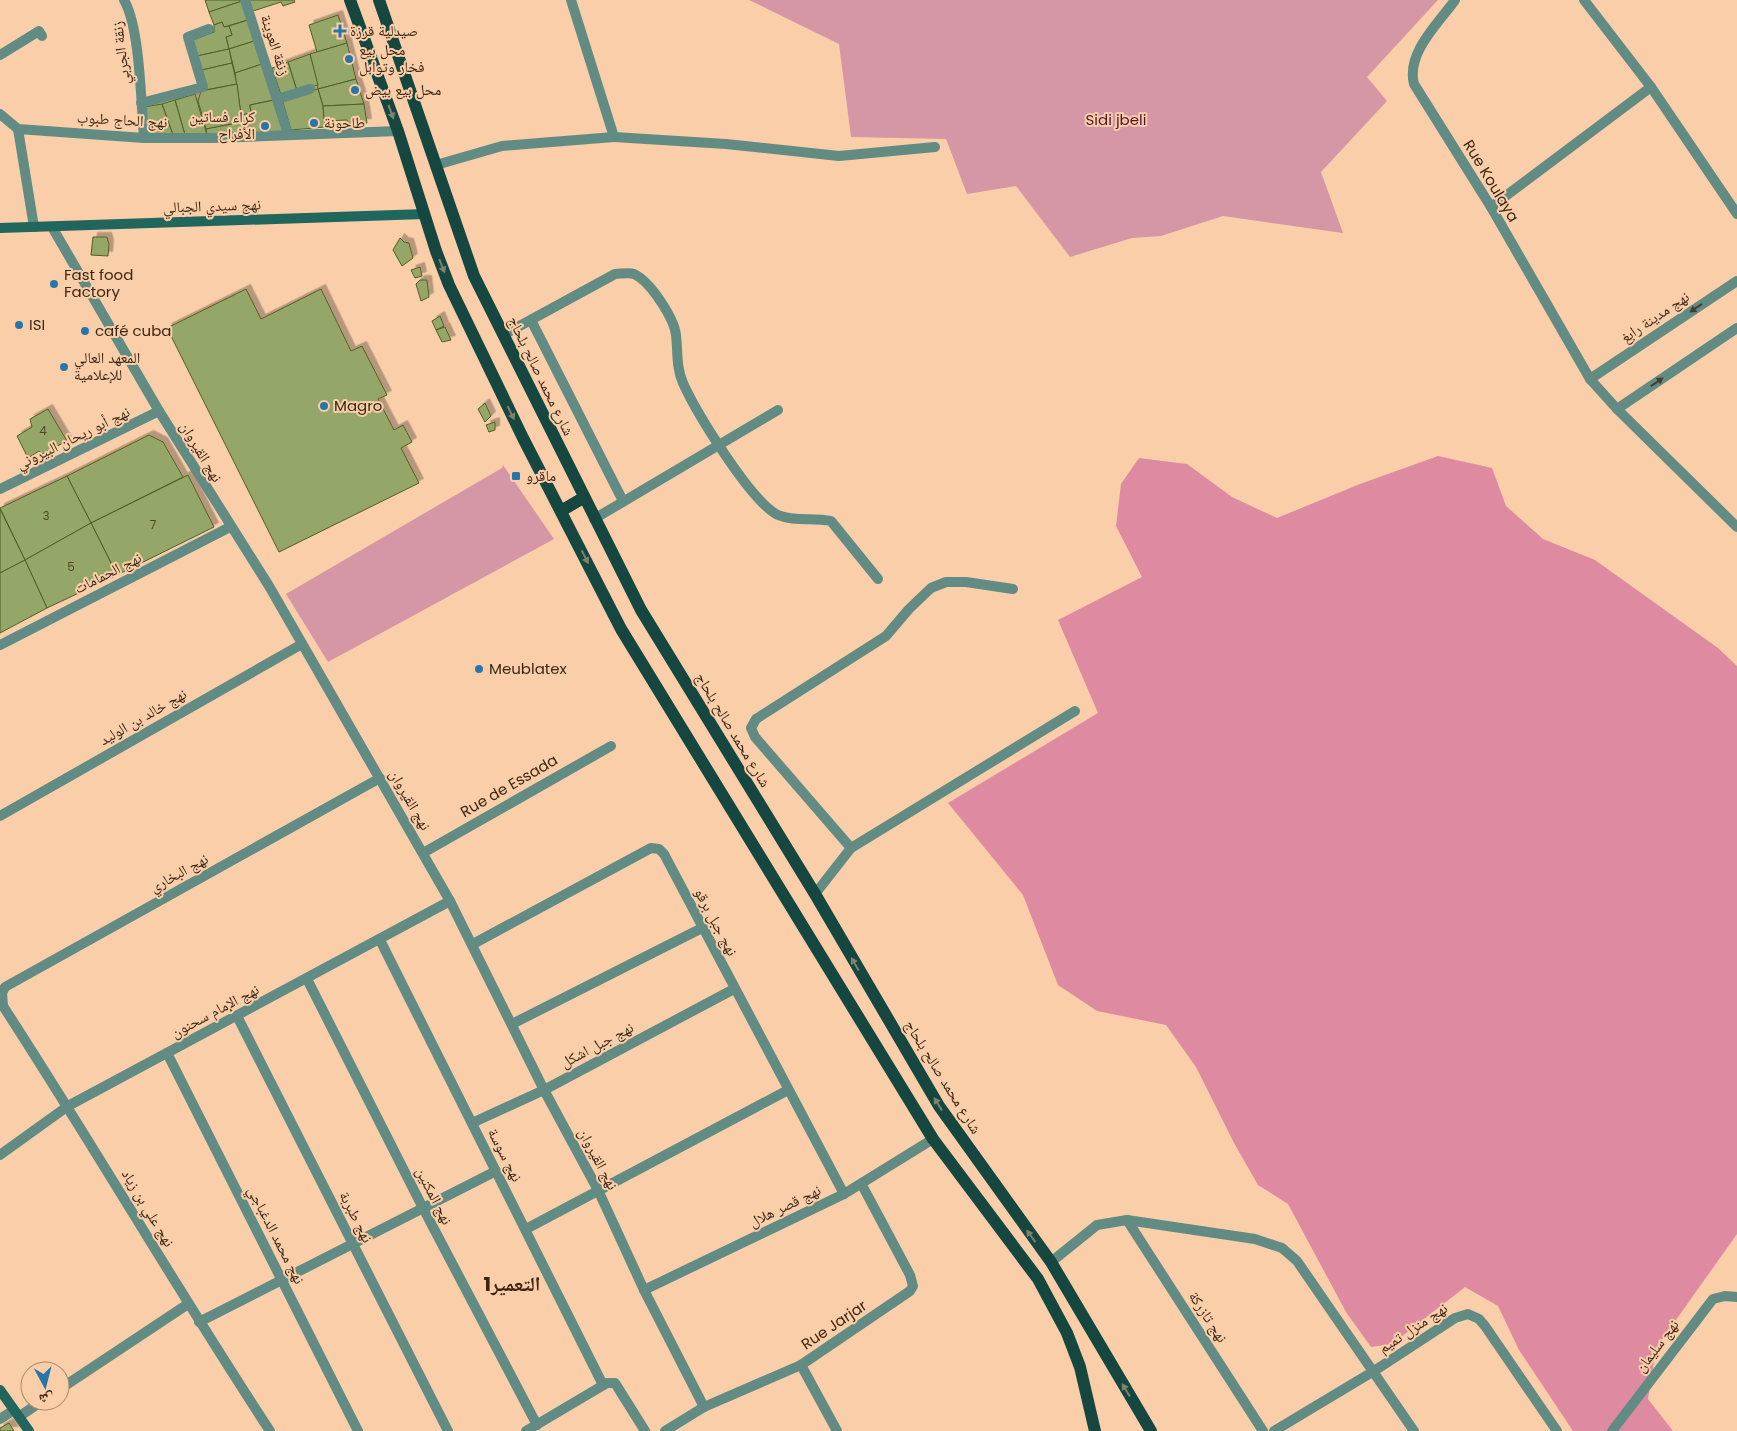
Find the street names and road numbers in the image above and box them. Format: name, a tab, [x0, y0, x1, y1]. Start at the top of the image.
street label: زنقة العوينة	[256, 12, 295, 78]
street label: زنقة الجربي	[106, 20, 137, 86]
street label: نهج الحاج طبوب	[76, 107, 168, 132]
street label: Rue Koulaya	[1459, 136, 1524, 226]
street label: نهج سيدي الجبالي	[163, 193, 261, 220]
street label: نهج مدينة رابغ	[1616, 286, 1693, 347]
street label: شارع محمد صالح بلحاج	[503, 313, 580, 439]
street label: نهج أبو ريحان البيروني	[12, 401, 134, 476]
street label: نهج القيروان	[175, 418, 228, 486]
street label: نهج الحمامات	[71, 547, 145, 598]
street label: شارع محمد صالح بلحاج	[691, 668, 776, 791]
street label: نهج خالد بن الوليد	[95, 683, 190, 750]
street label: Rue de Essada	[456, 749, 561, 822]
street label: نهج القيروان	[385, 765, 436, 834]
street label: نهج البخاري	[146, 848, 213, 899]
street label: نهج جبل برقو	[690, 884, 743, 959]
street label: نهج الإمام سحنون	[167, 978, 263, 1043]
street label: شارع محمد صالح بلحاج	[900, 1016, 987, 1138]
street label: نهج جبل اشكل	[557, 1017, 637, 1073]
street label: نهج سوسة	[483, 1124, 528, 1185]
street label: نهج القيروان	[573, 1124, 623, 1193]
street label: نهج المكنين	[411, 1163, 458, 1228]
street label: نهج علي بن زياد	[115, 1165, 180, 1251]
street label: نهج قصر هلال	[745, 1179, 824, 1232]
street label: نهج محمد الدغباجي	[241, 1182, 310, 1288]
street label: نهج طبربة	[335, 1187, 378, 1246]
street label: نهج تازركة	[1184, 1287, 1233, 1347]
street label: Rue Jarjar	[797, 1295, 871, 1354]
street label: نهج منزل تميم	[1374, 1297, 1451, 1358]
street label: نهج سليمان	[1630, 1315, 1684, 1377]

